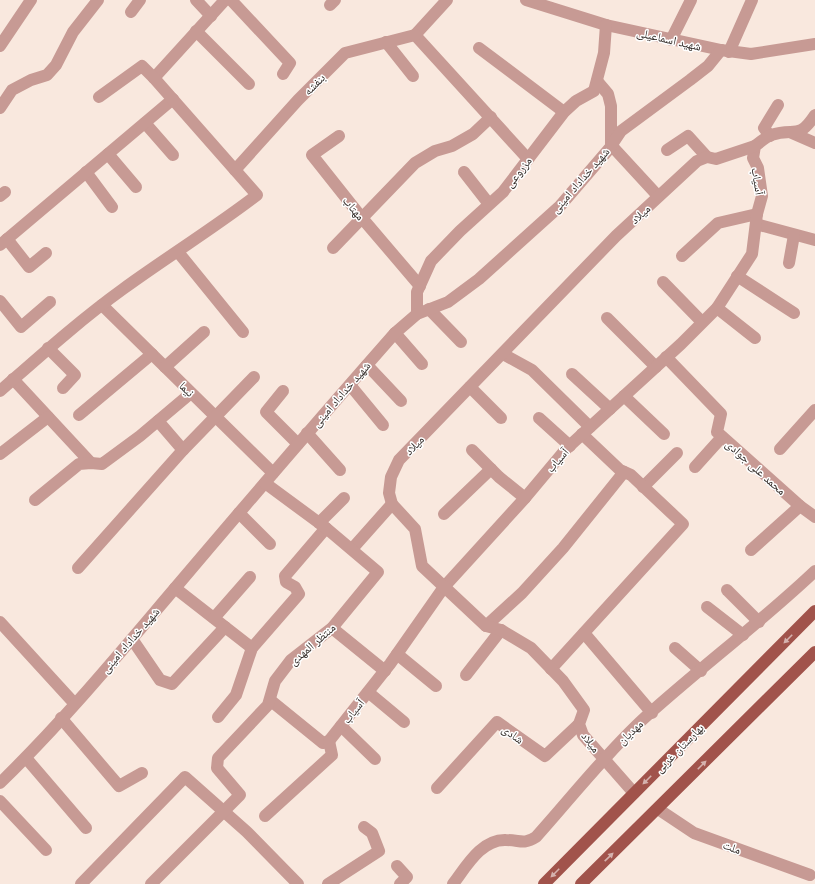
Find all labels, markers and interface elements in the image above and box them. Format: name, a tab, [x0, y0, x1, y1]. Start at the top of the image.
street label: شهید اسماعیلی	[635, 24, 703, 54]
street label: بنفشه	[300, 70, 328, 98]
street label: شهید خداداد امینی	[547, 144, 613, 216]
street label: مزروعی	[501, 154, 535, 190]
street label: آسیاب	[748, 166, 768, 197]
street label: مهتاب	[339, 193, 368, 223]
street label: میلاد	[627, 201, 653, 227]
street label: شهید خداداد امینی	[308, 358, 374, 430]
street label: نیما	[176, 378, 198, 400]
street label: میلاد	[401, 432, 427, 458]
street label: محمد علی جوادی	[723, 436, 789, 498]
street label: آسیاب	[542, 444, 573, 475]
street label: شهید خداداد امینی	[97, 604, 163, 676]
street label: منتظر المهدی	[286, 620, 338, 668]
one-way arrow	[783, 634, 793, 644]
street label: آسیاب	[339, 695, 368, 727]
street label: مهدیان	[614, 716, 646, 748]
street label: بهارستان غربی	[651, 720, 707, 776]
street label: شادی	[499, 721, 527, 747]
street label: میلاد	[578, 729, 604, 755]
one-way arrow	[697, 761, 707, 770]
one-way arrow	[642, 775, 652, 785]
street label: ملت	[721, 837, 743, 857]
one-way arrow	[604, 852, 614, 862]
one-way arrow	[550, 868, 560, 878]

